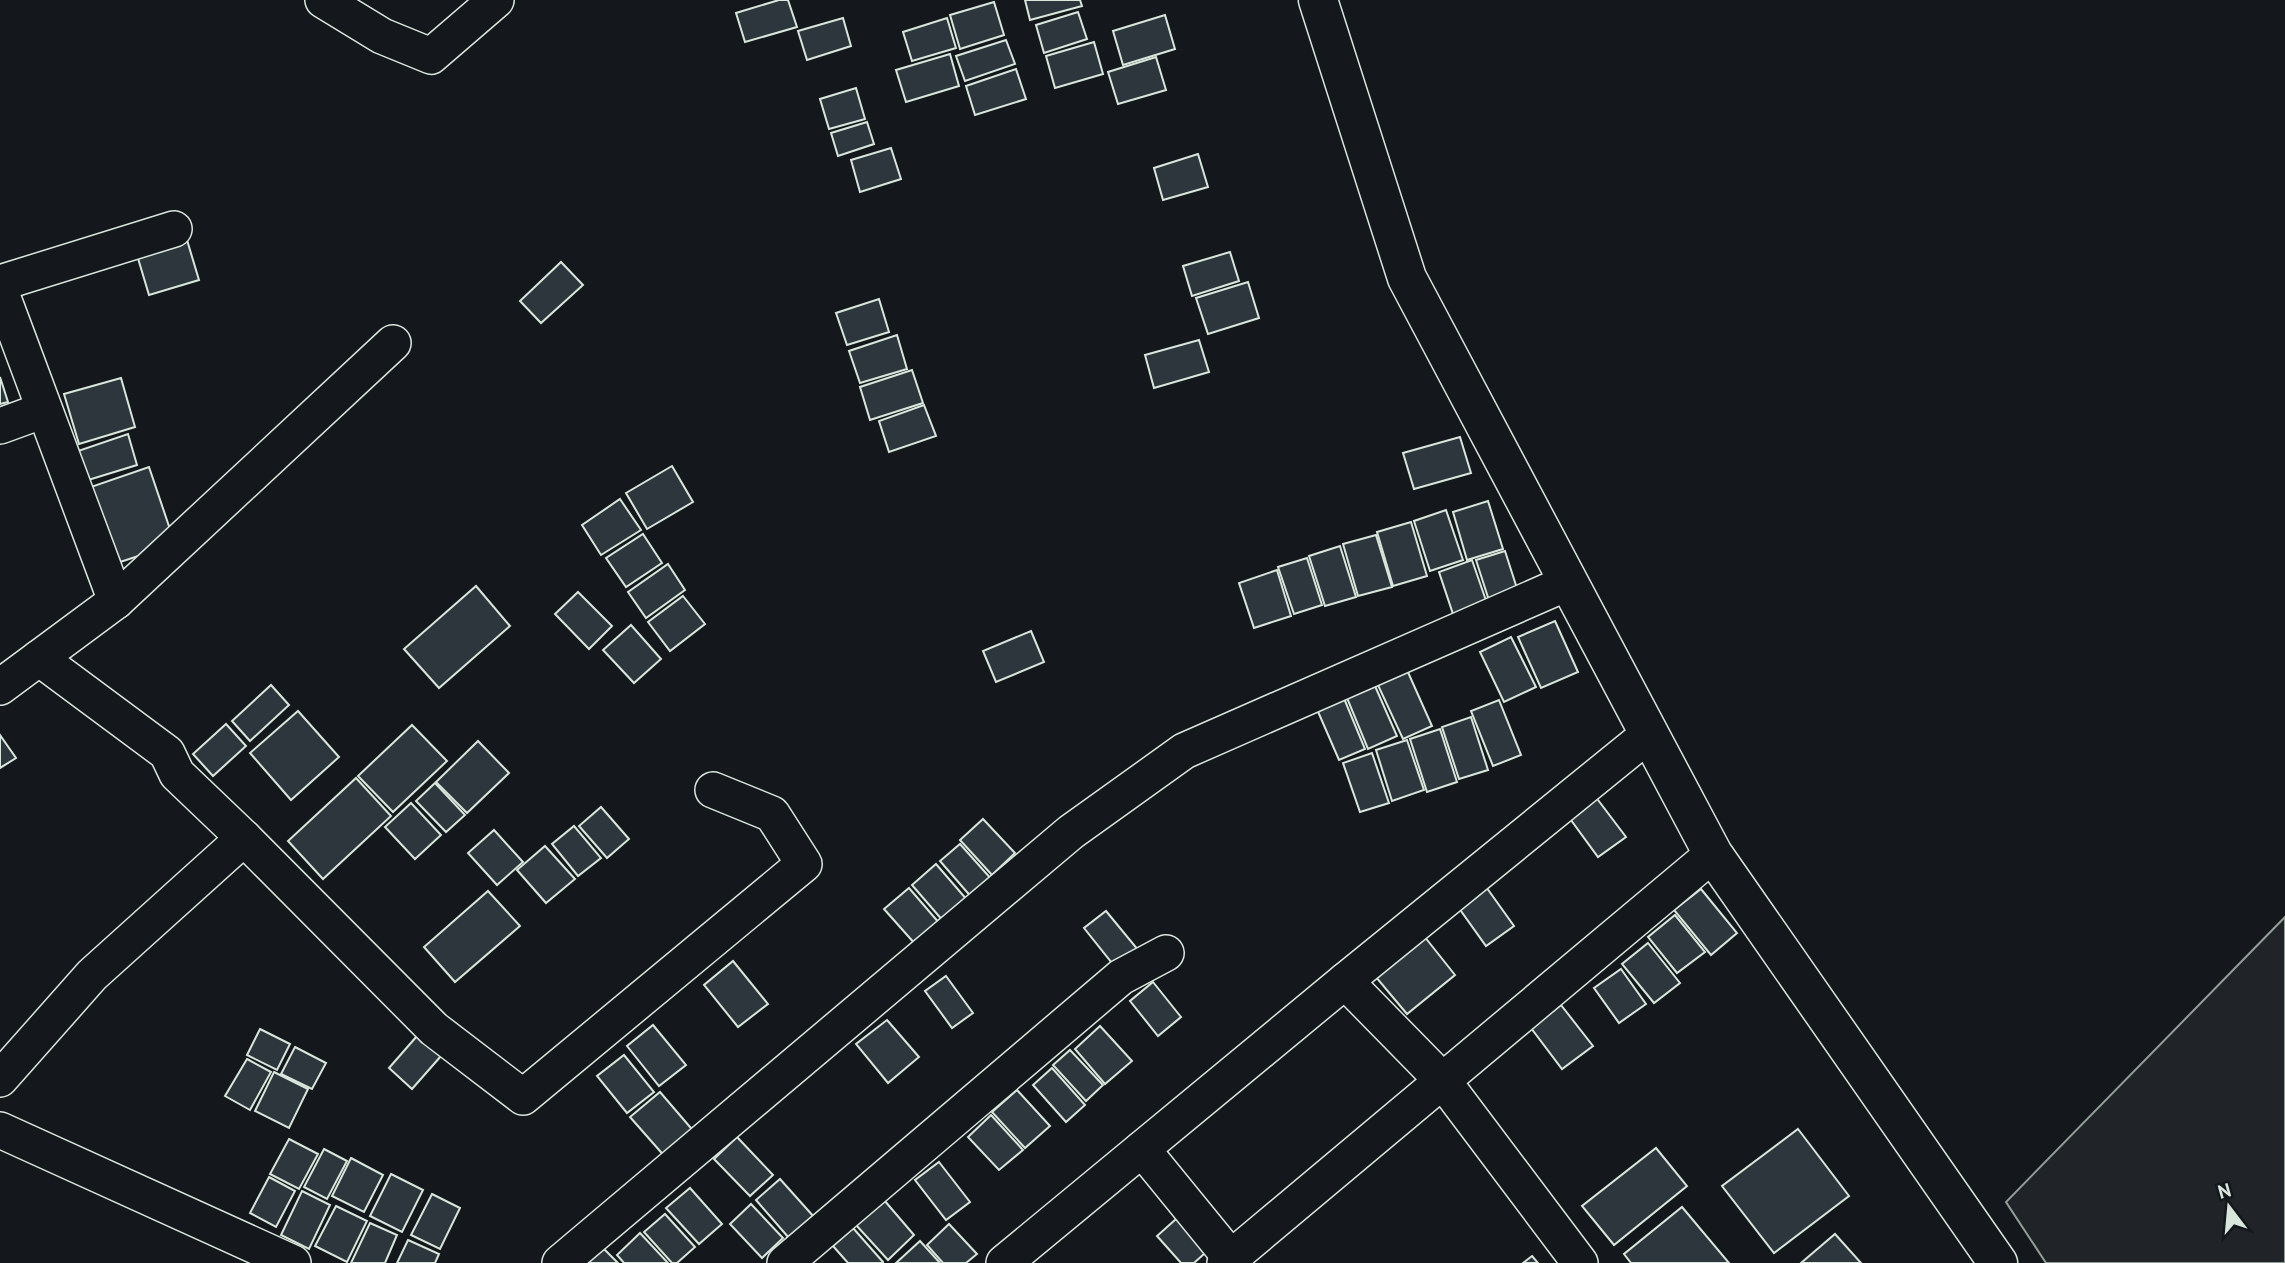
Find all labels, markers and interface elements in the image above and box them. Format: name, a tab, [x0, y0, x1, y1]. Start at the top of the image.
north arrow	[2194, 1172, 2264, 1242]
text: N	[2215, 1177, 2234, 1204]

